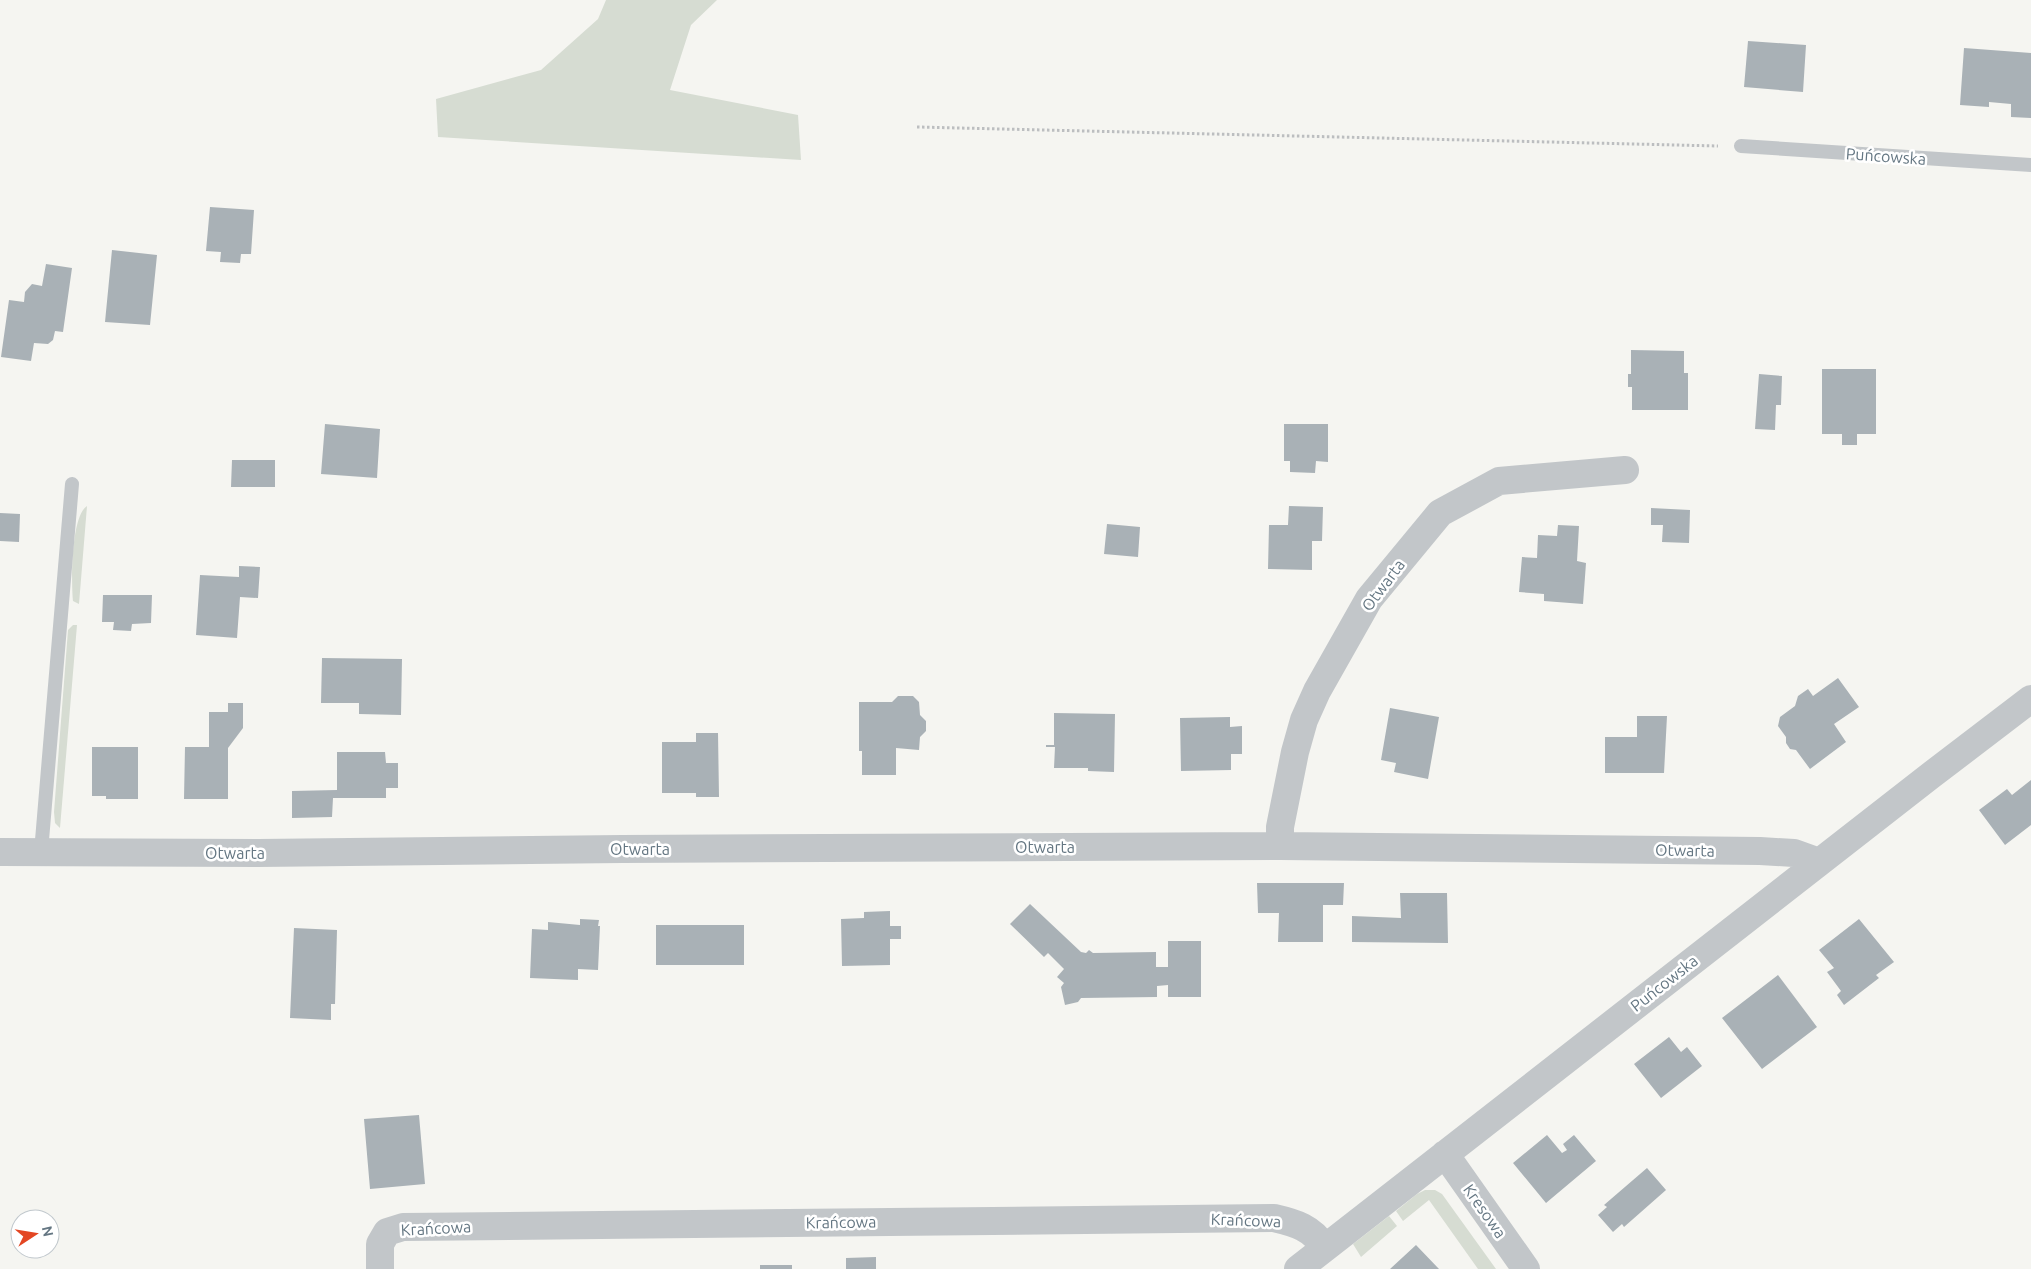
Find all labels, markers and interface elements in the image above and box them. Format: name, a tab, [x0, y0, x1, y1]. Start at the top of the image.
street label: Puńcowska	[1845, 144, 1927, 168]
street label: Otwarta	[1358, 556, 1408, 614]
street label: Otwarta	[1015, 838, 1075, 856]
street label: Otwarta	[610, 840, 670, 858]
street label: Otwarta	[1655, 840, 1715, 860]
street label: Otwarta	[205, 844, 265, 862]
street label: Puńcowska	[1627, 951, 1701, 1015]
street label: Kresowa	[1460, 1181, 1510, 1241]
north arrow	[10, 1209, 60, 1259]
street label: Krańcowa	[1210, 1210, 1282, 1230]
street label: Krańcowa	[806, 1212, 876, 1232]
street label: Krańcowa	[400, 1217, 472, 1239]
text: N	[39, 1225, 57, 1238]

